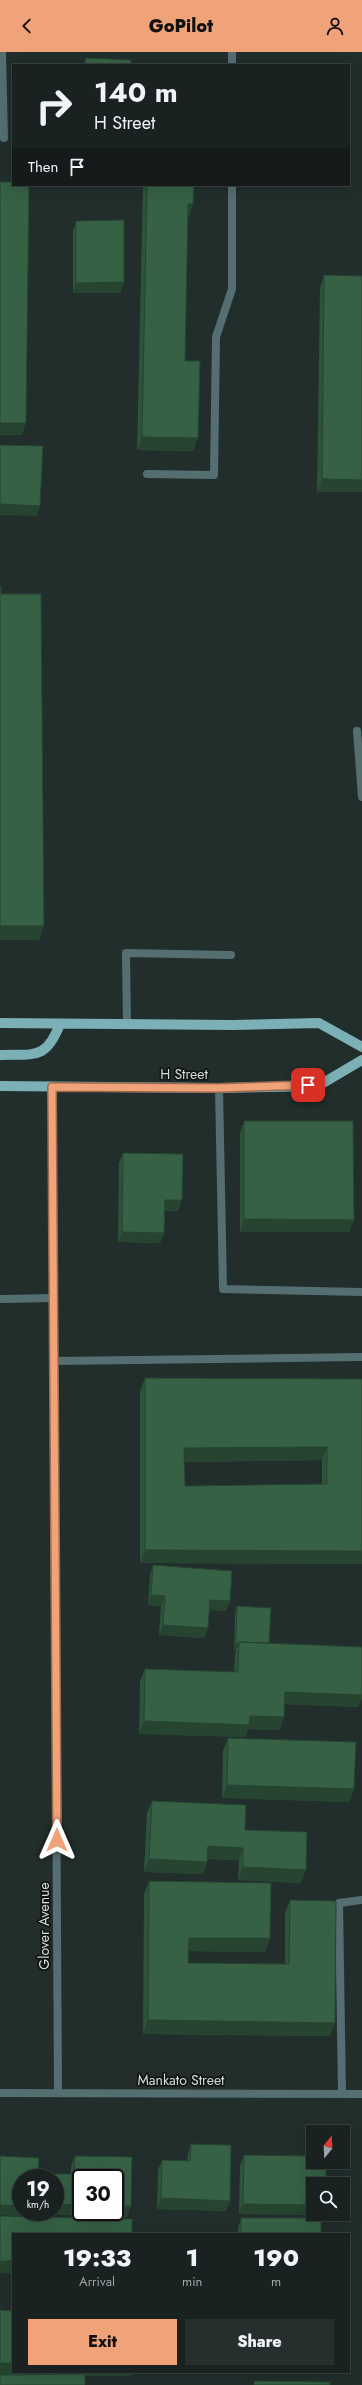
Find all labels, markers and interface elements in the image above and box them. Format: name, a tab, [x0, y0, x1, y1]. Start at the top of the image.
text: GoPilot	[149, 13, 213, 39]
icon: back	[16, 15, 38, 37]
icon: person	[324, 15, 346, 37]
text: 140 m	[94, 72, 178, 113]
icon: right	[28, 80, 80, 132]
text: H Street	[94, 110, 155, 136]
text: Then	[28, 156, 58, 178]
icon: arrive	[66, 156, 88, 178]
street label: H Street	[160, 1064, 208, 1084]
pin	[291, 1068, 325, 1102]
icon: arrive	[297, 1074, 319, 1096]
position arrow	[36, 1819, 78, 1861]
street label: Glover Avenue	[34, 1882, 54, 1970]
street label: Mankato Street	[138, 2070, 225, 2090]
north arrow	[306, 2125, 350, 2169]
map controls	[306, 2125, 350, 2221]
speed limit sign: 30	[72, 2169, 124, 2221]
text: 19	[26, 2175, 50, 2204]
button: search	[306, 2177, 350, 2221]
text: km/h	[27, 2197, 49, 2212]
text: 19:33	[63, 2240, 131, 2275]
text: 1	[186, 2240, 199, 2275]
text: 190	[253, 2240, 299, 2275]
text: Arrival	[79, 2272, 115, 2291]
text: min	[182, 2272, 202, 2291]
text: m	[271, 2272, 281, 2291]
button: Exit	[28, 2319, 177, 2365]
button: Share	[185, 2319, 334, 2365]

